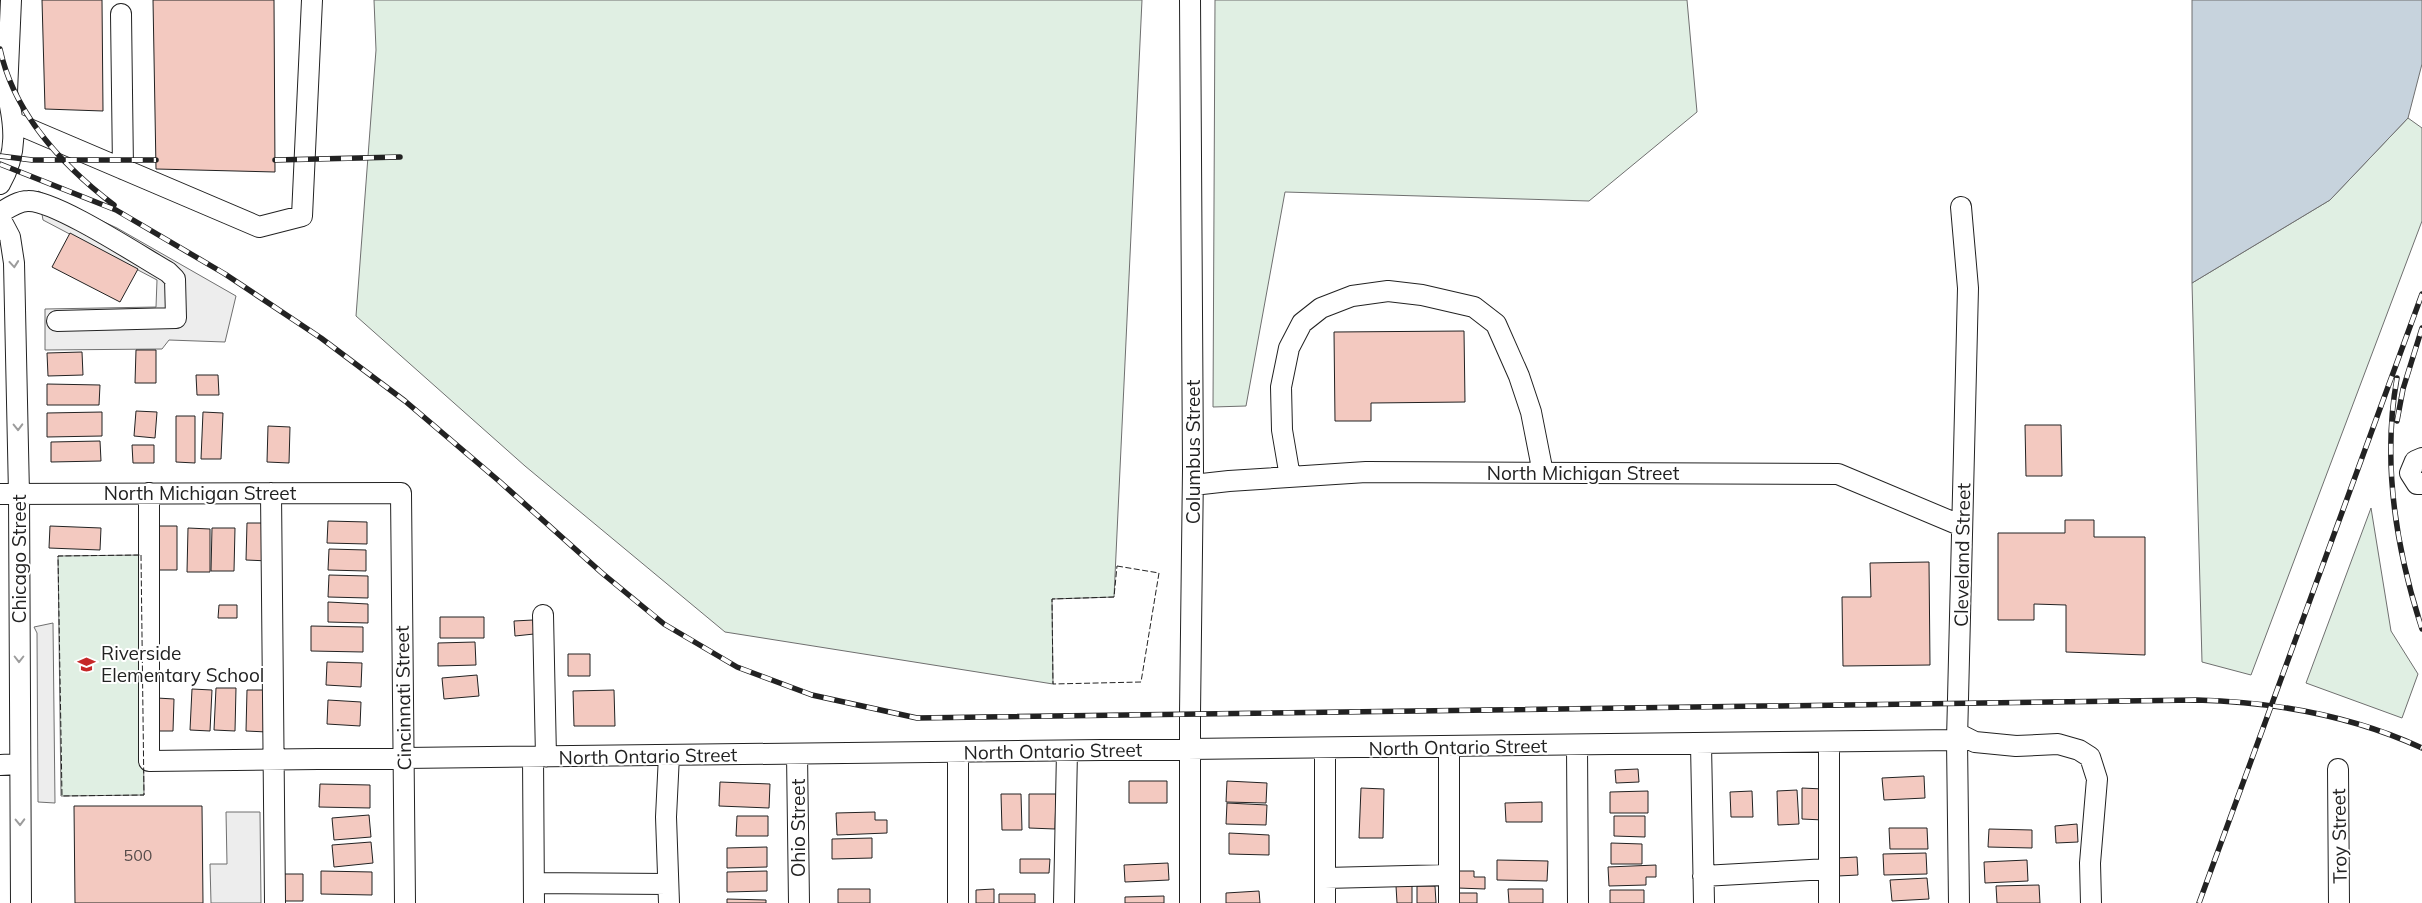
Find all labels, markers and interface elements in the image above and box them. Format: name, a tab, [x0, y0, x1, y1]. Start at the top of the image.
one-way arrow	[8, 261, 19, 269]
street label: Columbus Street	[1181, 379, 1205, 524]
one-way arrow	[12, 423, 23, 431]
street label: North Michigan Street	[1487, 461, 1680, 485]
street label: North Michigan Street	[104, 481, 297, 505]
street label: Cleveland Street	[1949, 482, 1975, 627]
street label: Chicago Street	[7, 494, 31, 624]
street label: Cincinnati Street	[390, 625, 416, 771]
place label: Riverside Elementary School	[101, 641, 264, 687]
school or university icon: Riverside Elementary School	[77, 654, 97, 674]
one-way arrow	[14, 656, 24, 663]
street label: North Ontario Street	[1368, 733, 1548, 761]
street label: North Ontario Street	[963, 737, 1143, 765]
street label: North Ontario Street	[558, 742, 738, 770]
street label: Ohio Street	[786, 778, 810, 877]
street label: Troy Street	[2326, 788, 2352, 884]
one-way arrow	[15, 818, 25, 826]
house number: 500	[124, 845, 152, 865]

